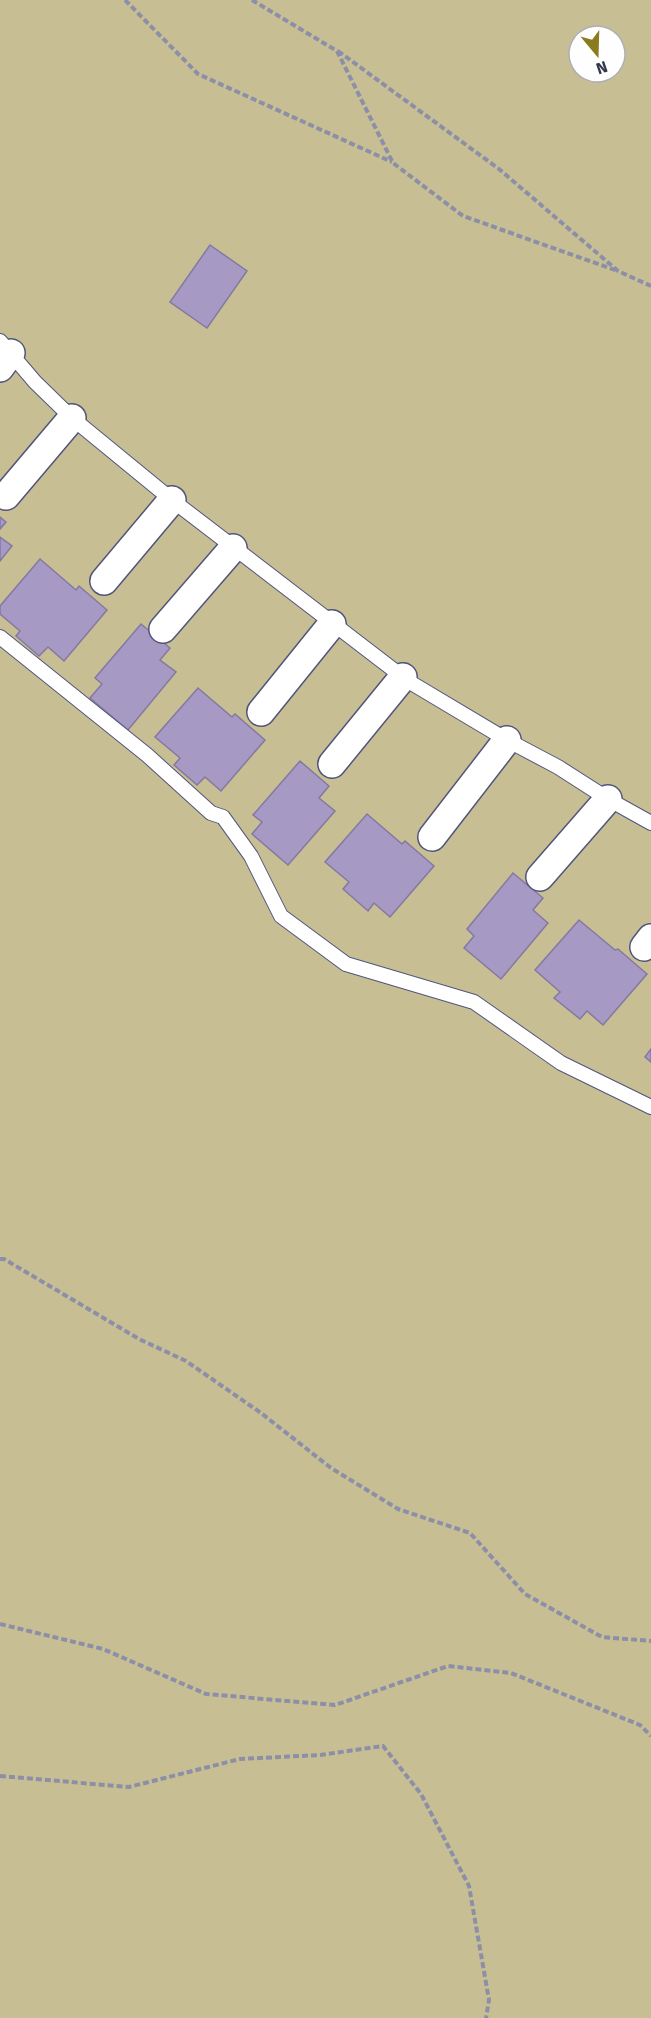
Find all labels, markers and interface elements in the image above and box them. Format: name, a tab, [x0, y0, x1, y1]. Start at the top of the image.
north arrow	[567, 24, 627, 84]
text: N	[594, 57, 610, 78]

